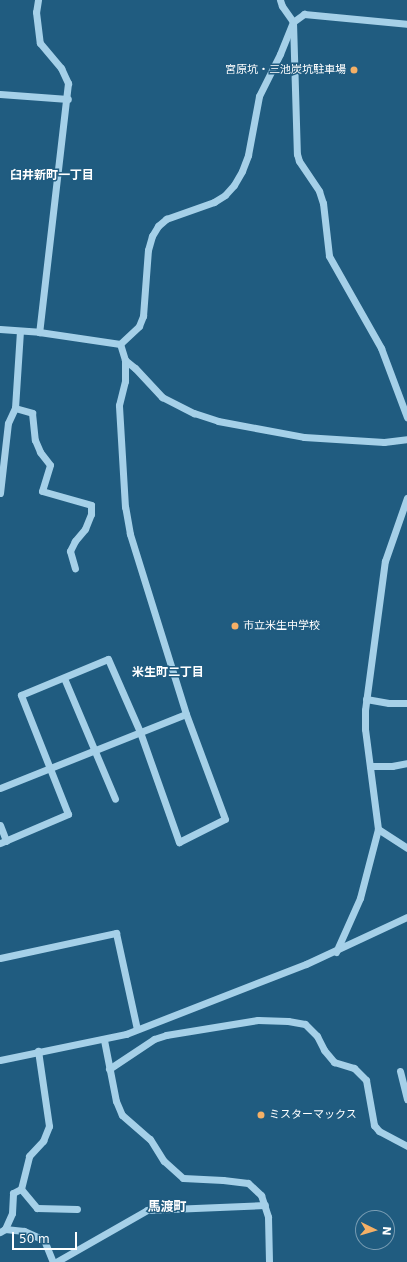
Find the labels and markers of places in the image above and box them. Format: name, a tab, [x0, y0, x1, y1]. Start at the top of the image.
place label: 宮原坑・三池炭坑駐車場	[225, 63, 346, 77]
marker: 宮原坑・三池炭坑駐車場	[349, 65, 359, 75]
place label: 市立米生中学校	[243, 619, 320, 633]
marker: 市立米生中学校	[230, 621, 240, 631]
place label: ミスターマックス	[269, 1108, 357, 1122]
marker: ミスターマックス	[256, 1110, 266, 1120]

